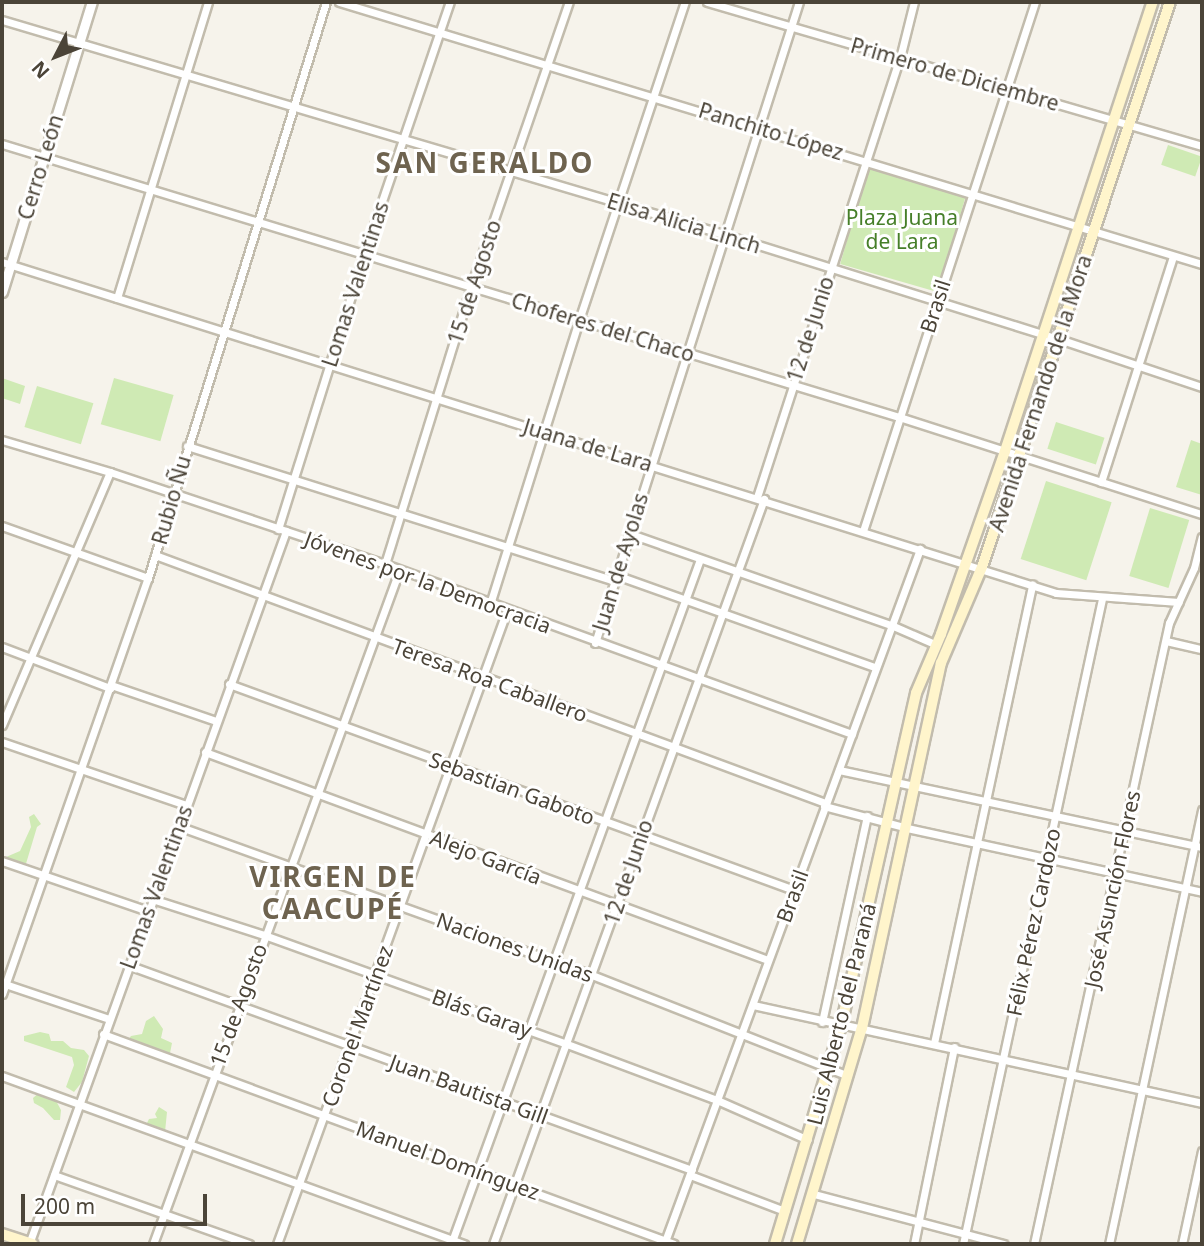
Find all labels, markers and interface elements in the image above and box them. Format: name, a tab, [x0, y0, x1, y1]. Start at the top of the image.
north arrow	[21, 21, 91, 91]
street label: Primero de Diciembre	[848, 32, 1062, 116]
text: N	[26, 56, 55, 84]
street label: Panchito López	[696, 97, 846, 165]
street label: Cerro León	[12, 111, 68, 223]
district label: SAN GERALDO	[377, 145, 593, 179]
street label: Elisa Alicia Linch	[604, 188, 764, 258]
street label: Lomas Valentinas	[316, 198, 394, 370]
park label: Plaza Juana de Lara	[846, 204, 958, 254]
street label: 15 de Agosto	[442, 217, 506, 347]
street label: Avenida Fernando de la Mora	[983, 251, 1097, 535]
street label: 12 de Junio	[781, 273, 839, 385]
street label: Brasil	[915, 276, 955, 336]
street label: Choferes del Chaco	[508, 287, 698, 367]
street label: Juana de Lara	[520, 413, 656, 477]
street label: Rubio Ñu	[146, 453, 196, 547]
street label: Juan de Ayolas	[587, 490, 653, 634]
street label: Jóvenes por la Democracia	[301, 526, 555, 638]
street label: Teresa Roa Caballero	[389, 633, 591, 727]
street label: Sebastian Gaboto	[426, 746, 598, 830]
street label: José Asunción Flores	[1079, 788, 1145, 990]
street label: Lomas Valentinas	[115, 802, 197, 972]
street label: 12 de Junio	[598, 816, 658, 928]
street label: Alejo García	[427, 824, 545, 890]
street label: Félix Pérez Cardozo	[1001, 826, 1065, 1018]
district label: VIRGEN DE CAACUPÉ	[250, 859, 416, 925]
street label: Brasil	[771, 866, 813, 926]
street label: Luis Alberto del Paraná	[801, 900, 881, 1128]
street label: Naciones Unidas	[433, 907, 597, 987]
street label: 15 de Agosto	[204, 940, 272, 1070]
street label: Coronel Martínez	[316, 942, 398, 1110]
street label: Blás Garay	[429, 983, 535, 1043]
street label: Juan Bautista Gill	[386, 1049, 552, 1129]
street label: Manuel Domínguez	[353, 1115, 543, 1205]
scale bar	[24, 1180, 210, 1224]
text: 200 m	[34, 1192, 95, 1220]

